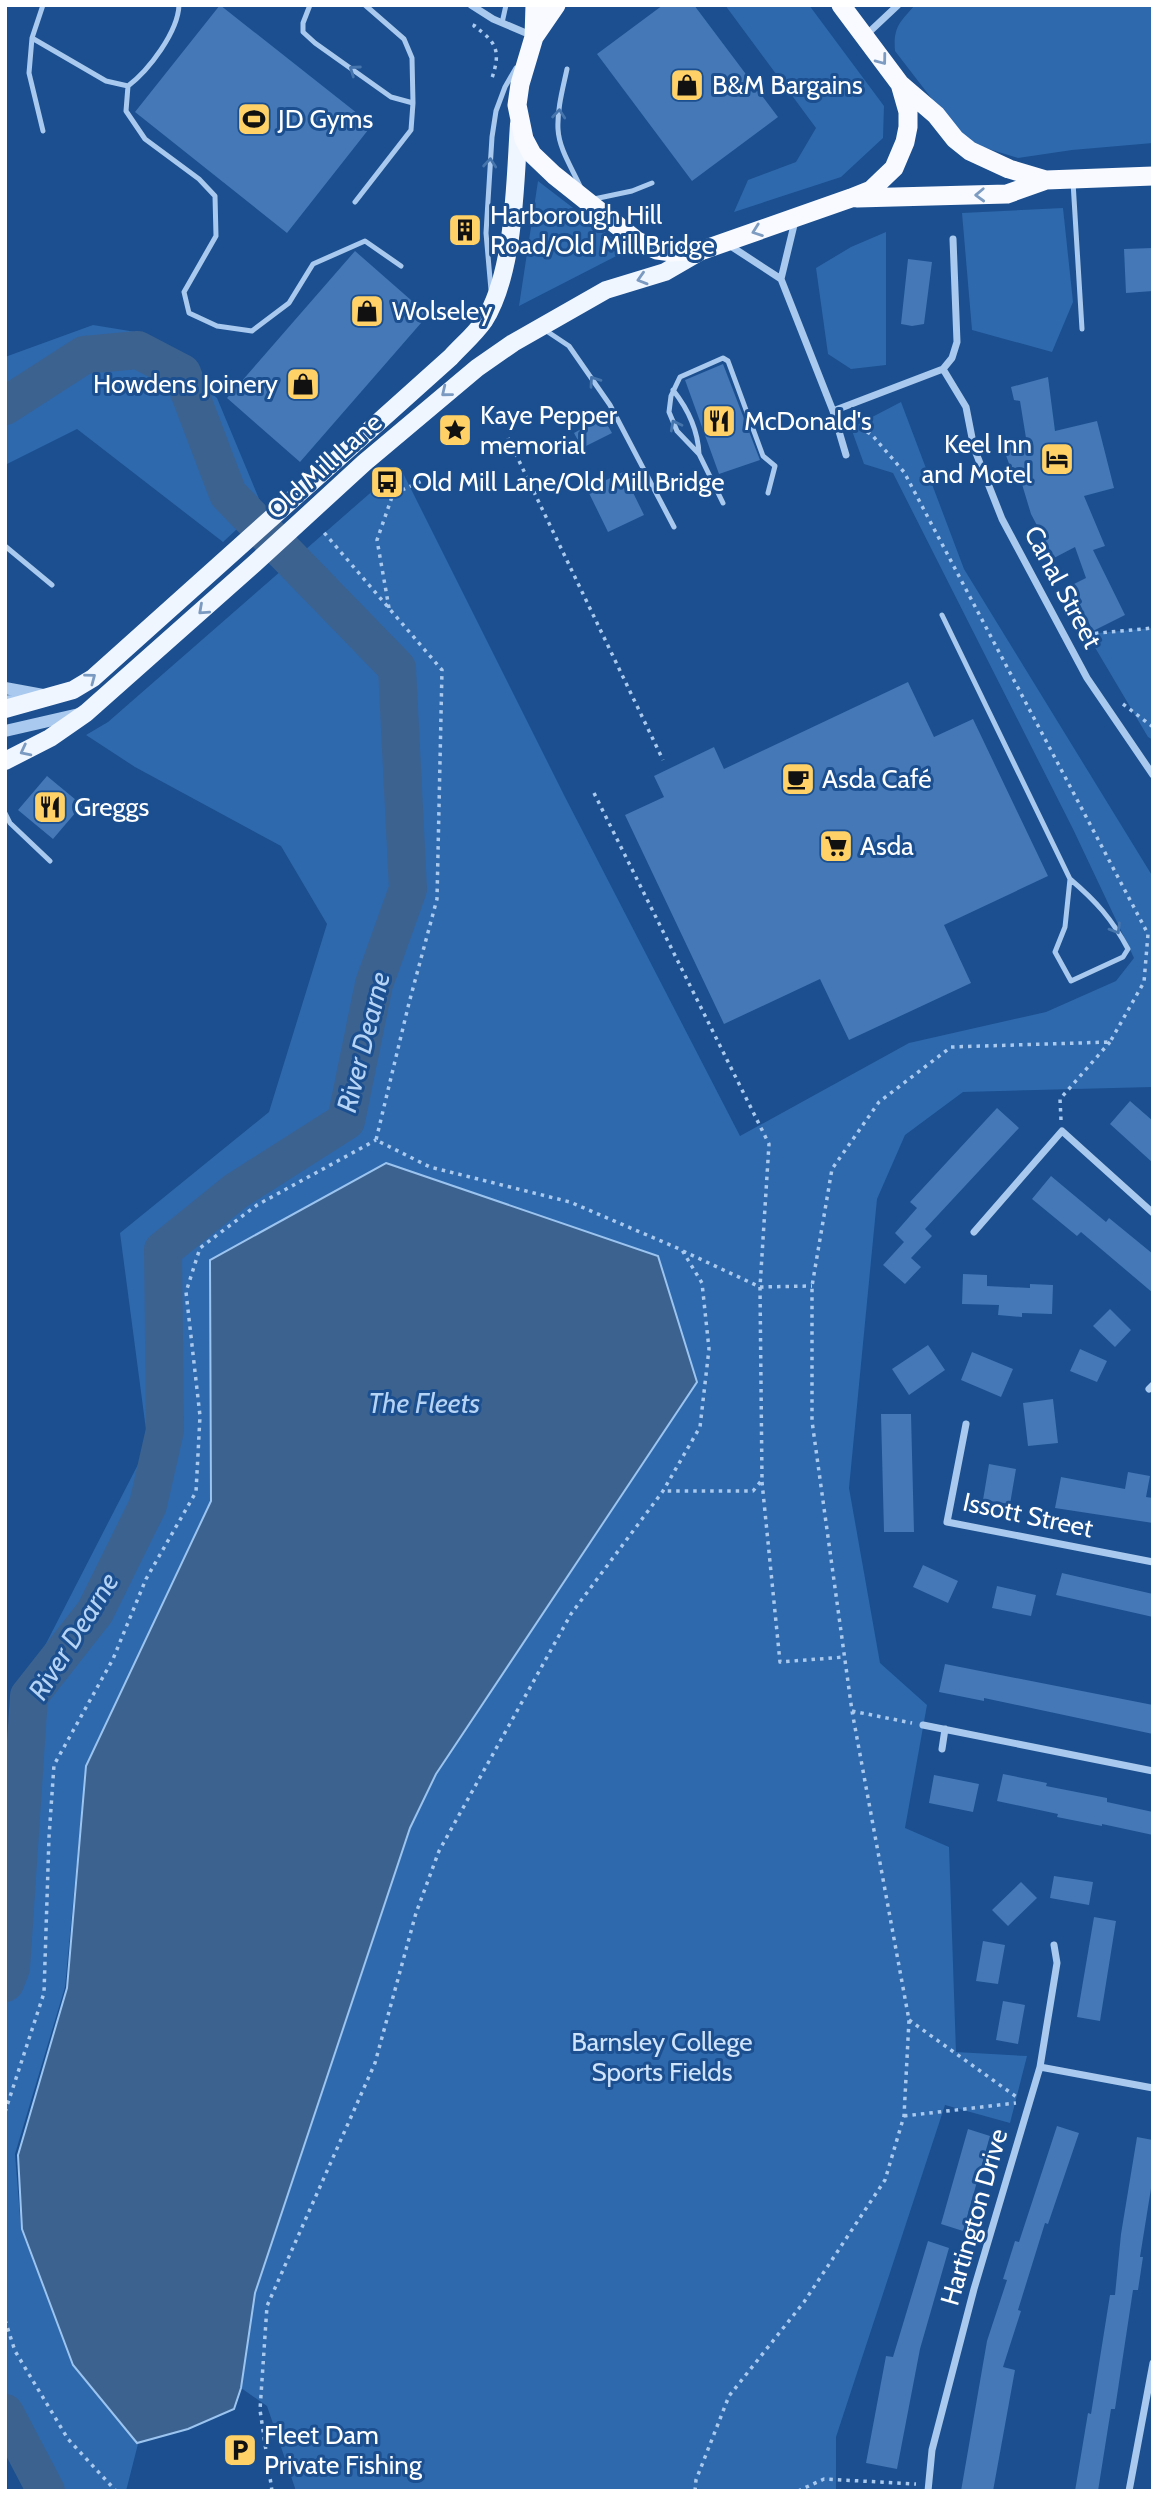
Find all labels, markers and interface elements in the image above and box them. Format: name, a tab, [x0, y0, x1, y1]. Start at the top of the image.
one-way arrow	[874, 52, 886, 65]
one-way arrow	[349, 66, 362, 78]
shop icon: B&M Bargains	[668, 66, 706, 104]
place label: B&M Bargains	[712, 69, 863, 101]
sports icon: JD Gyms	[235, 100, 273, 138]
place label: JD Gyms	[277, 103, 373, 135]
one-way arrow	[551, 108, 566, 119]
one-way arrow	[482, 157, 497, 168]
one-way arrow	[975, 188, 986, 203]
place label: Harborough Hill Road/Old Mill Bridge	[490, 199, 715, 261]
building icon: Harborough Hill Road/Old Mill Bridge	[446, 211, 484, 249]
one-way arrow	[752, 223, 764, 237]
one-way arrow	[636, 271, 649, 285]
shop icon: Wolseley	[348, 292, 386, 330]
place label: Wolseley	[392, 295, 492, 327]
shop icon: Howdens Joinery	[284, 365, 322, 403]
place label: Howdens Joinery	[93, 368, 278, 400]
one-way arrow	[590, 376, 602, 389]
one-way arrow	[442, 384, 454, 397]
place label: Kaye Pepper memorial	[480, 399, 618, 461]
restaurant icon: McDonald's	[700, 402, 738, 440]
place label: McDonald's	[744, 405, 872, 437]
street label: Old Mill Lane	[260, 406, 388, 526]
place icon: Kaye Pepper memorial	[436, 411, 474, 449]
one-way arrow	[670, 420, 684, 432]
place label: Keel Inn and Motel	[922, 428, 1032, 490]
hotel icon: Keel Inn and Motel	[1038, 440, 1076, 478]
bus stop icon: Old Mill Lane/Old Mill Bridge	[368, 463, 406, 501]
place label: Old Mill Lane/Old Mill Bridge	[412, 466, 724, 498]
street label: Canal Street	[1017, 520, 1109, 654]
one-way arrow	[198, 601, 211, 614]
one-way arrow	[84, 674, 96, 686]
one-way arrow	[20, 742, 32, 756]
cafe icon: Asda Café	[779, 760, 817, 798]
place label: Asda Café	[822, 763, 932, 795]
restaurant icon: Greggs	[31, 788, 69, 826]
place label: Greggs	[74, 791, 149, 823]
supermarket icon: Asda	[817, 827, 855, 865]
place label: Asda	[860, 830, 914, 862]
one-way arrow	[1108, 921, 1121, 934]
water label: River Dearne	[329, 968, 397, 1116]
water label: The Fleets	[368, 1386, 480, 1420]
street label: Issott Street	[960, 1486, 1096, 1544]
water label: River Dearne	[21, 1566, 126, 1706]
park label: Barnsley College Sports Fields	[571, 2026, 753, 2088]
street label: Hartington Drive	[934, 2125, 1014, 2309]
place label: Fleet Dam Private Fishing	[264, 2419, 423, 2481]
parking icon: Fleet Dam Private Fishing	[221, 2431, 259, 2469]

